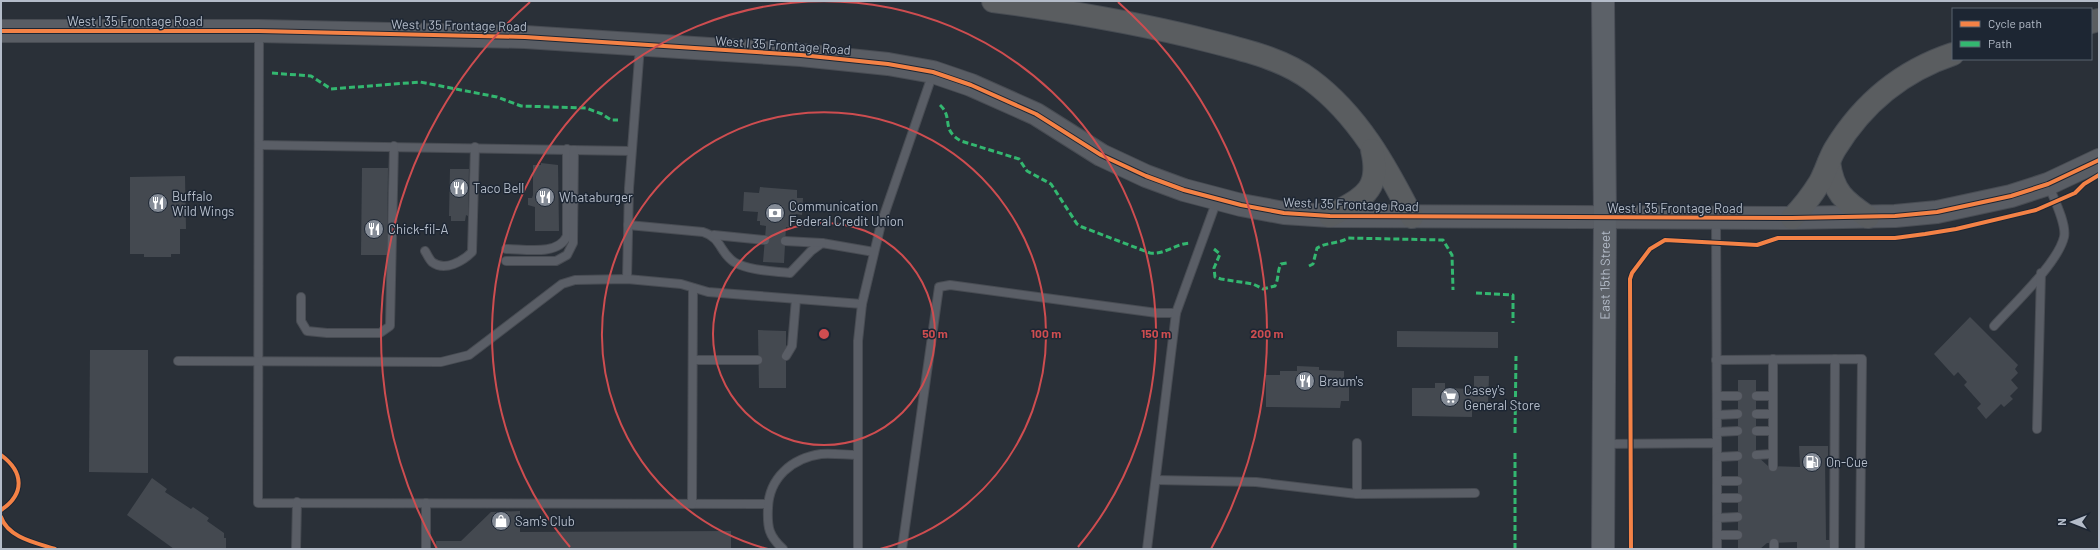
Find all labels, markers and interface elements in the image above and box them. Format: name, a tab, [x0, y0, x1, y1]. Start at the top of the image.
legend	[1952, 8, 2092, 60]
street label: West I 35 Frontage Road	[67, 13, 203, 29]
street label: West I 35 Frontage Road	[391, 16, 527, 34]
text: Cycle path	[1988, 16, 2042, 30]
street label: West I 35 Frontage Road	[715, 32, 851, 58]
text: Path	[1988, 36, 2012, 50]
restaurant icon: Taco Bell	[448, 177, 470, 199]
place label: Taco Bell	[473, 180, 524, 196]
restaurant icon: Whataburger	[534, 186, 556, 208]
place label: Buffalo Wild Wings	[172, 188, 234, 219]
place label: Whataburger	[559, 189, 633, 205]
restaurant icon: Buffalo Wild Wings	[147, 192, 169, 214]
street label: West I 35 Frontage Road	[1283, 194, 1419, 214]
place label: Communication Federal Credit Union	[789, 198, 904, 229]
street label: West I 35 Frontage Road	[1607, 200, 1743, 216]
bank icon: Communication Federal Credit Union	[764, 202, 786, 224]
restaurant icon: Chick-fil-A	[363, 218, 385, 240]
place label: Chick-fil-A	[388, 221, 448, 237]
street label: East 15th Street	[1596, 230, 1613, 320]
text: 50 m	[922, 326, 948, 340]
text: 100 m	[1031, 326, 1061, 340]
text: 150 m	[1141, 326, 1171, 340]
text: 200 m	[1251, 326, 1283, 340]
centre of rings	[817, 327, 831, 341]
restaurant icon: Braum's	[1294, 370, 1316, 392]
place label: Braum's	[1319, 373, 1363, 389]
place label: Casey's General Store	[1464, 382, 1541, 413]
supermarket icon: Casey's General Store	[1439, 386, 1461, 408]
fuel station icon: On-Cue	[1801, 451, 1823, 473]
place label: On-Cue	[1826, 454, 1868, 470]
north arrow	[2052, 502, 2092, 542]
shop icon: Sam's Club	[490, 510, 512, 532]
place label: Sam's Club	[515, 513, 575, 529]
text: N	[2055, 518, 2068, 526]

